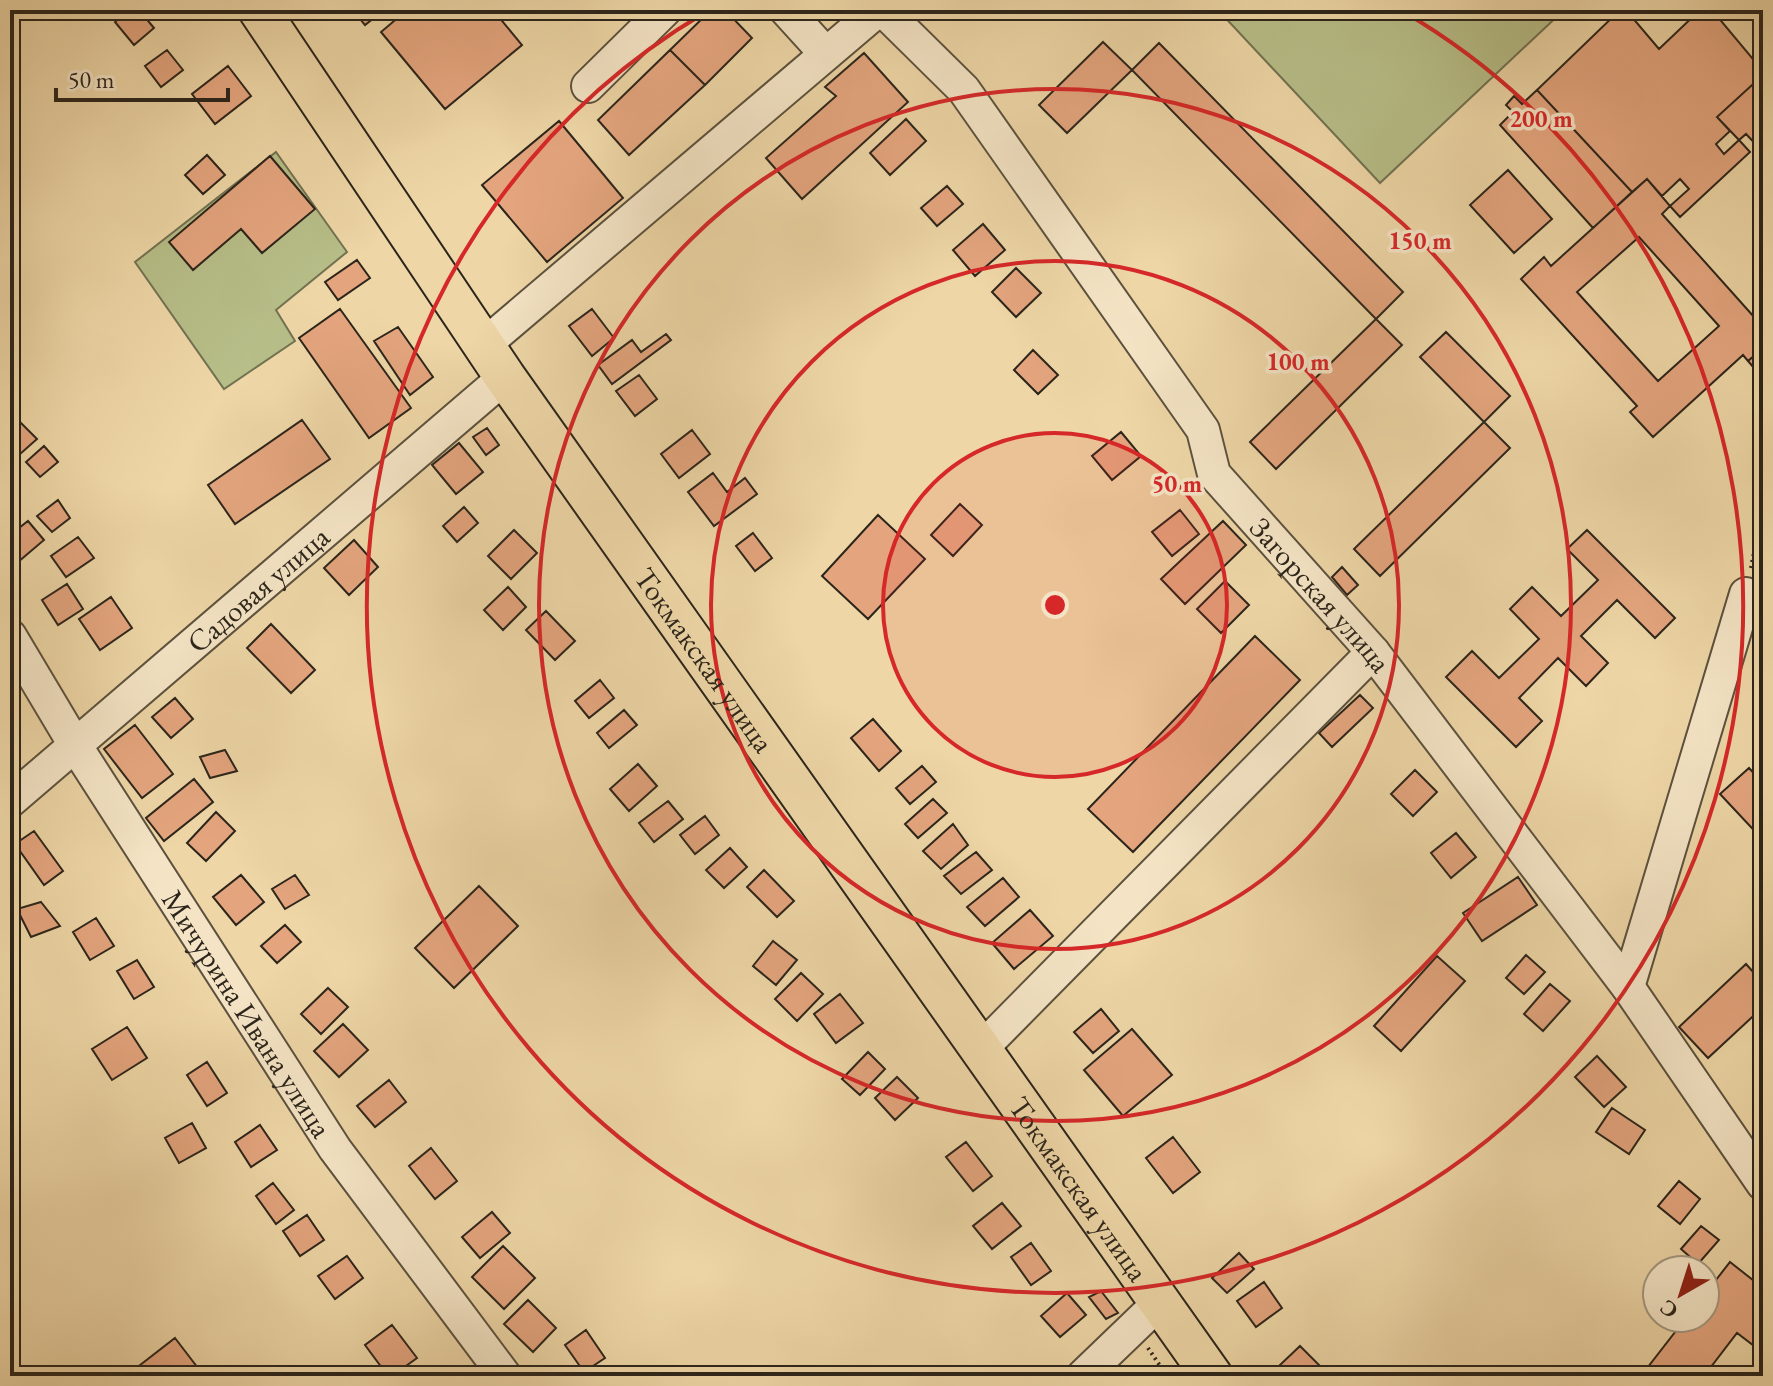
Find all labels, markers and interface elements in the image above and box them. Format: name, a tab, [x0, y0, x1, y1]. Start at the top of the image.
scale bar	[56, 52, 228, 102]
text: 50 m	[68, 64, 115, 95]
text: 200 m	[1509, 103, 1573, 134]
text: 150 m	[1388, 225, 1452, 256]
text: 100 m	[1266, 346, 1330, 377]
text: 50 m	[1152, 468, 1202, 499]
street label: Загорская улица	[1242, 508, 1401, 680]
street label: Садовая улица	[178, 517, 337, 661]
street label: Токмакская улица	[626, 559, 784, 760]
centre of rings	[1041, 591, 1069, 619]
street label: Мичурина Ивана улица	[154, 882, 342, 1145]
street label: Токмакская улица	[1000, 1088, 1158, 1289]
north arrow	[1641, 1254, 1721, 1334]
text: С	[1654, 1293, 1684, 1325]

